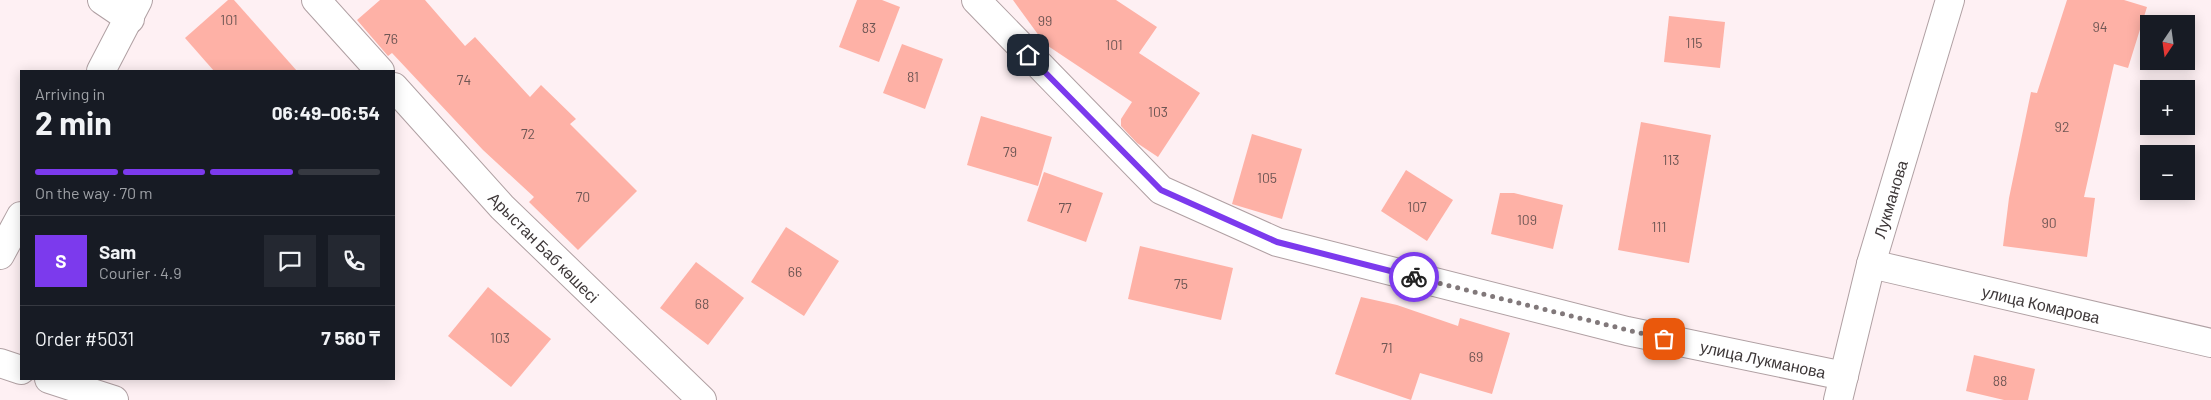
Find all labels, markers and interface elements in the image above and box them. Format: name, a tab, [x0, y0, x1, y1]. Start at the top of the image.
house number: 101	[220, 11, 238, 28]
house number: 99	[1038, 12, 1052, 29]
north arrow	[2140, 15, 2195, 70]
map controls	[2140, 15, 2195, 200]
house number: 94	[2092, 18, 2108, 35]
house number: 83	[862, 19, 876, 36]
house number: 76	[384, 30, 398, 47]
pin	[1007, 34, 1049, 76]
house number: 115	[1685, 34, 1703, 51]
house number: 101	[1105, 36, 1123, 53]
icon: home	[1014, 41, 1042, 69]
house number: 81	[907, 68, 919, 85]
house number: 74	[457, 71, 471, 88]
button: +	[2140, 80, 2195, 135]
text: Arriving in	[35, 84, 105, 103]
text: 06:49–06:54	[272, 101, 380, 124]
text: 2 min	[35, 103, 112, 141]
house number: 103	[1148, 103, 1168, 120]
house number: 92	[2055, 118, 2069, 135]
house number: 72	[521, 125, 535, 142]
house number: 79	[1003, 143, 1017, 160]
button: −	[2140, 145, 2195, 200]
house number: 113	[1662, 151, 1680, 168]
street label: Лукманова	[1869, 158, 1911, 240]
house number: 105	[1257, 169, 1277, 186]
text: On the way · 70 m	[35, 183, 152, 202]
street label: Арыстан Баб көшесі	[485, 188, 603, 306]
house number: 70	[576, 188, 590, 205]
house number: 107	[1407, 198, 1427, 215]
house number: 77	[1058, 199, 1072, 216]
house number: 109	[1517, 211, 1537, 228]
house number: 90	[2041, 214, 2057, 231]
house number: 111	[1652, 218, 1666, 235]
button: chat	[264, 235, 316, 287]
button: phone	[328, 235, 380, 287]
text: Sam	[99, 240, 136, 263]
text: S	[55, 249, 67, 272]
courier	[1389, 252, 1439, 302]
text: Courier · 4.9	[99, 263, 182, 282]
house number: 66	[788, 263, 802, 280]
icon: bike	[1400, 263, 1428, 291]
house number: 75	[1174, 275, 1188, 292]
street label: улица Комарова	[1980, 281, 2102, 327]
house number: 68	[695, 295, 709, 312]
pin	[1643, 318, 1685, 360]
icon: bag	[1650, 325, 1678, 353]
text: 7 560 ₸	[321, 326, 380, 349]
text: Order #5031	[35, 327, 134, 350]
house number: 103	[490, 329, 510, 346]
street label: улица Лукманова	[1699, 336, 1828, 382]
house number: 71	[1381, 339, 1393, 356]
house number: 69	[1469, 348, 1483, 365]
house number: 88	[1993, 372, 2007, 389]

